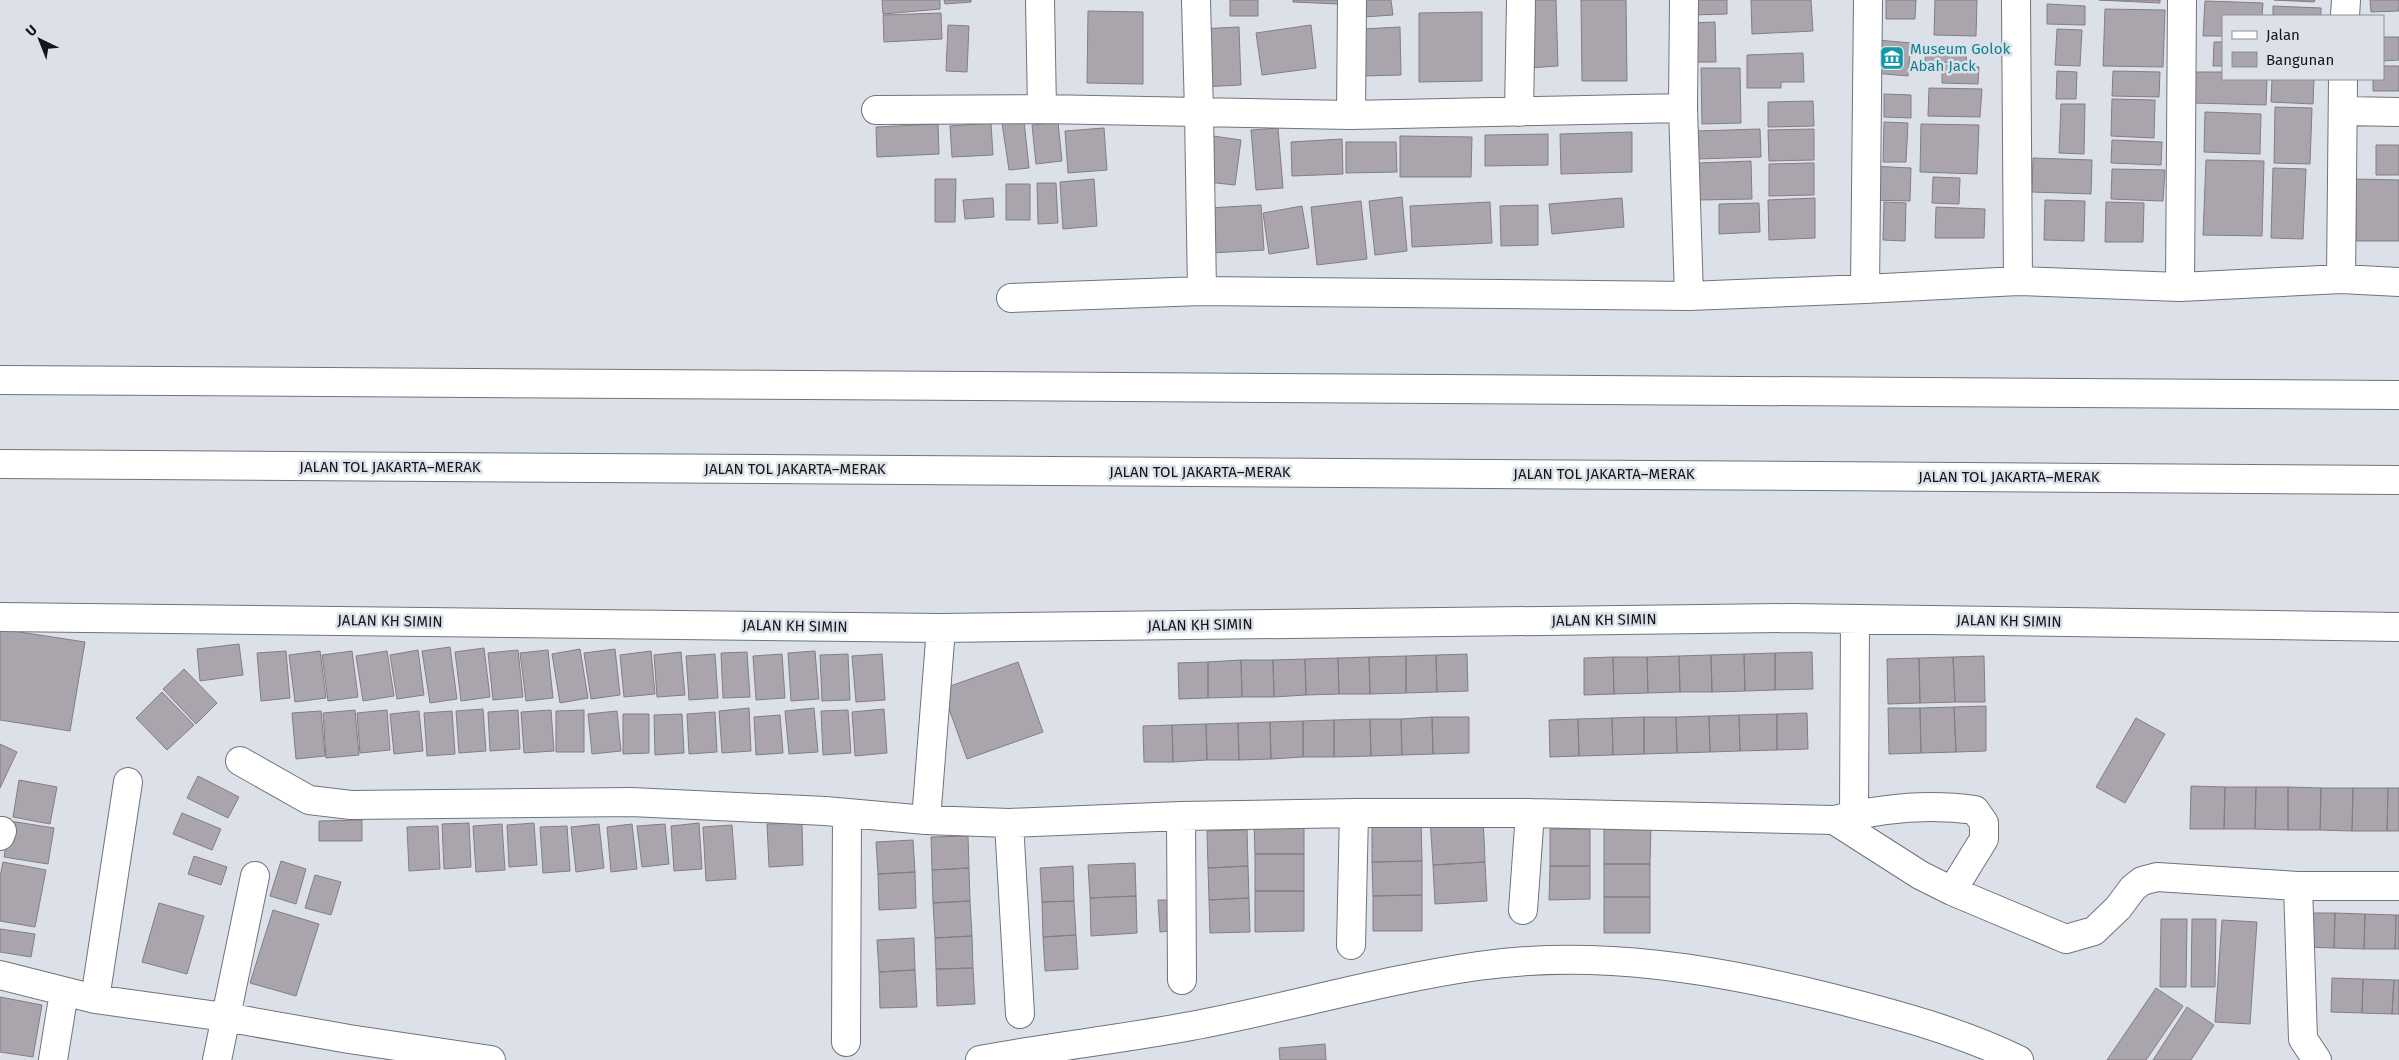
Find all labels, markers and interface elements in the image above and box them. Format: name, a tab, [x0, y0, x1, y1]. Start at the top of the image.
north arrow	[15, 15, 65, 65]
legend	[2222, 15, 2384, 80]
text: U	[22, 22, 41, 40]
text: Jalan	[2266, 26, 2300, 44]
place label: Museum Golok Abah Jack	[1910, 40, 2010, 75]
museum icon: Museum Golok Abah Jack	[1879, 45, 1905, 71]
text: Bangunan	[2266, 51, 2334, 69]
street label: JALAN TOL JAKARTA–MERAK	[299, 458, 481, 476]
street label: JALAN TOL JAKARTA–MERAK	[704, 460, 886, 478]
street label: JALAN TOL JAKARTA–MERAK	[1109, 463, 1291, 481]
street label: JALAN TOL JAKARTA–MERAK	[1513, 465, 1695, 483]
street label: JALAN TOL JAKARTA–MERAK	[1918, 468, 2100, 486]
street label: JALAN KH SIMIN	[1551, 610, 1657, 630]
street label: JALAN KH SIMIN	[337, 611, 443, 631]
street label: JALAN KH SIMIN	[1956, 611, 2062, 631]
street label: JALAN KH SIMIN	[1147, 615, 1253, 635]
street label: JALAN KH SIMIN	[742, 616, 848, 636]

